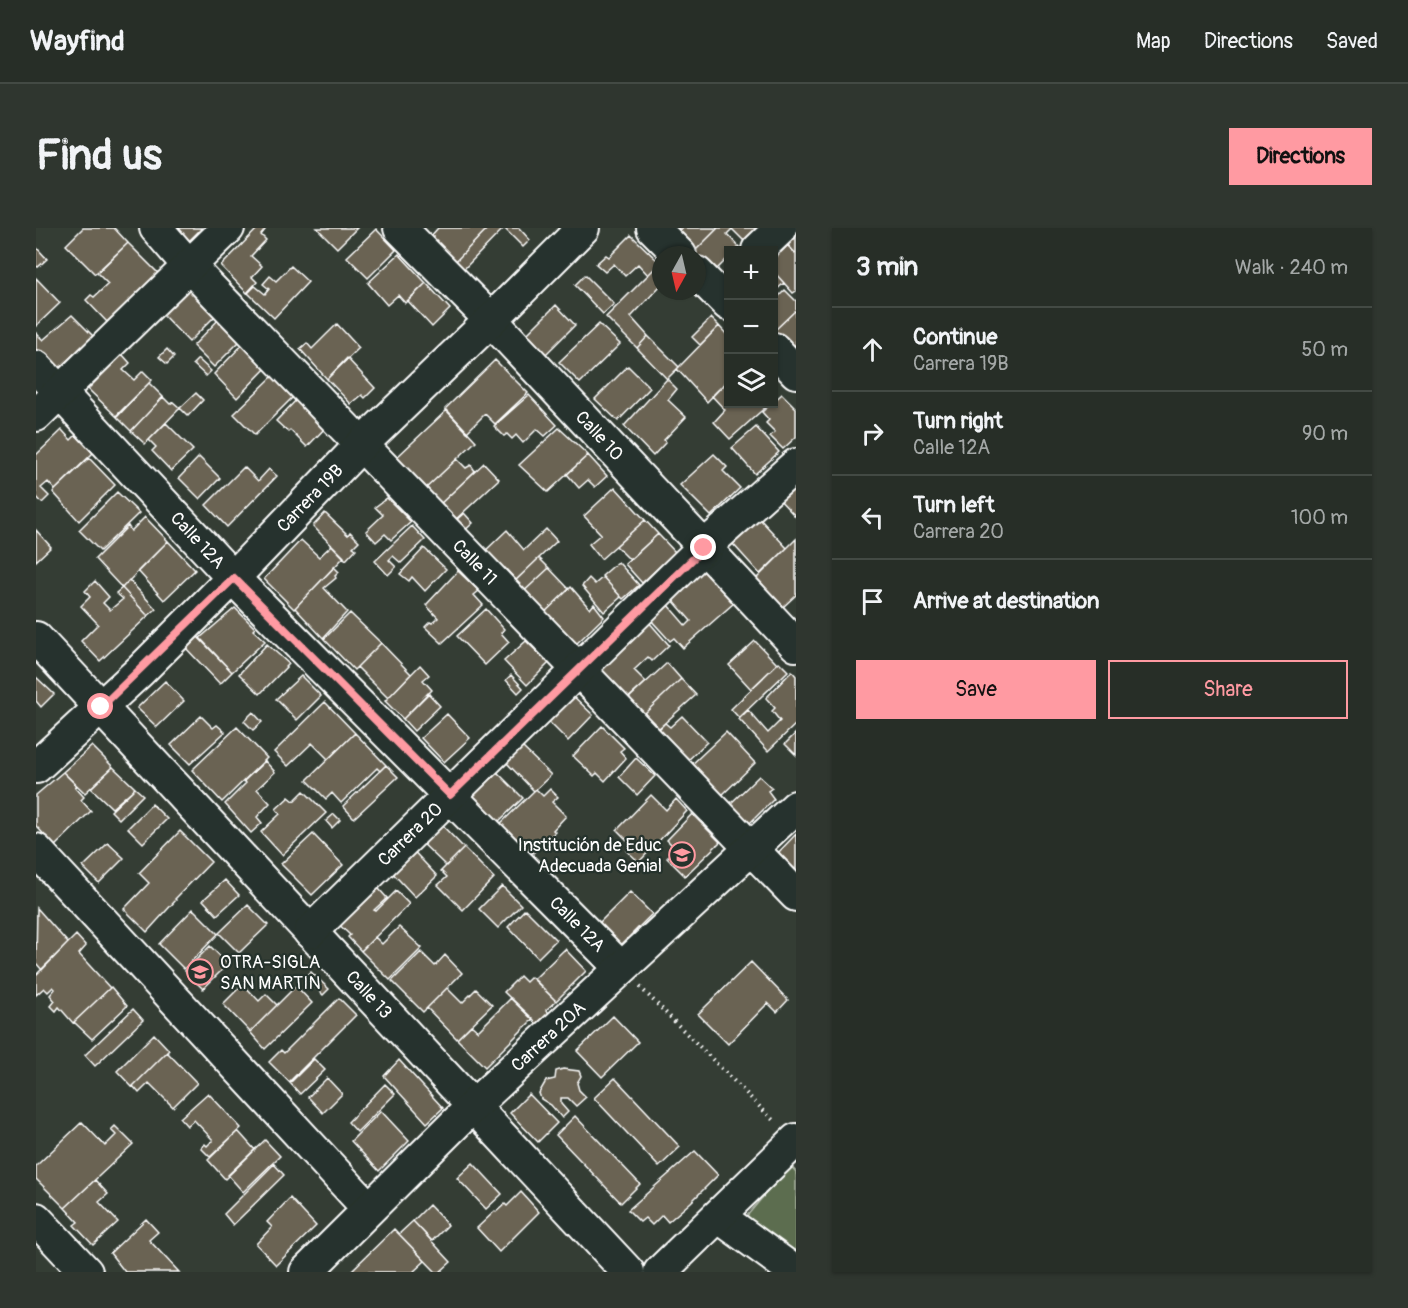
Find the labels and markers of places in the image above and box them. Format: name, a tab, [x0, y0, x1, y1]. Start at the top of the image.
place label: Institución de Educ Adecuada Genial	[518, 834, 662, 878]
school or university icon: Institución de Educ Adecuada Genial	[667, 840, 697, 870]
place label: OTRA-SIGLA SAN MARTIN	[220, 951, 321, 995]
school or university icon: OTRA-SIGLA SAN MARTIN	[185, 957, 215, 987]

